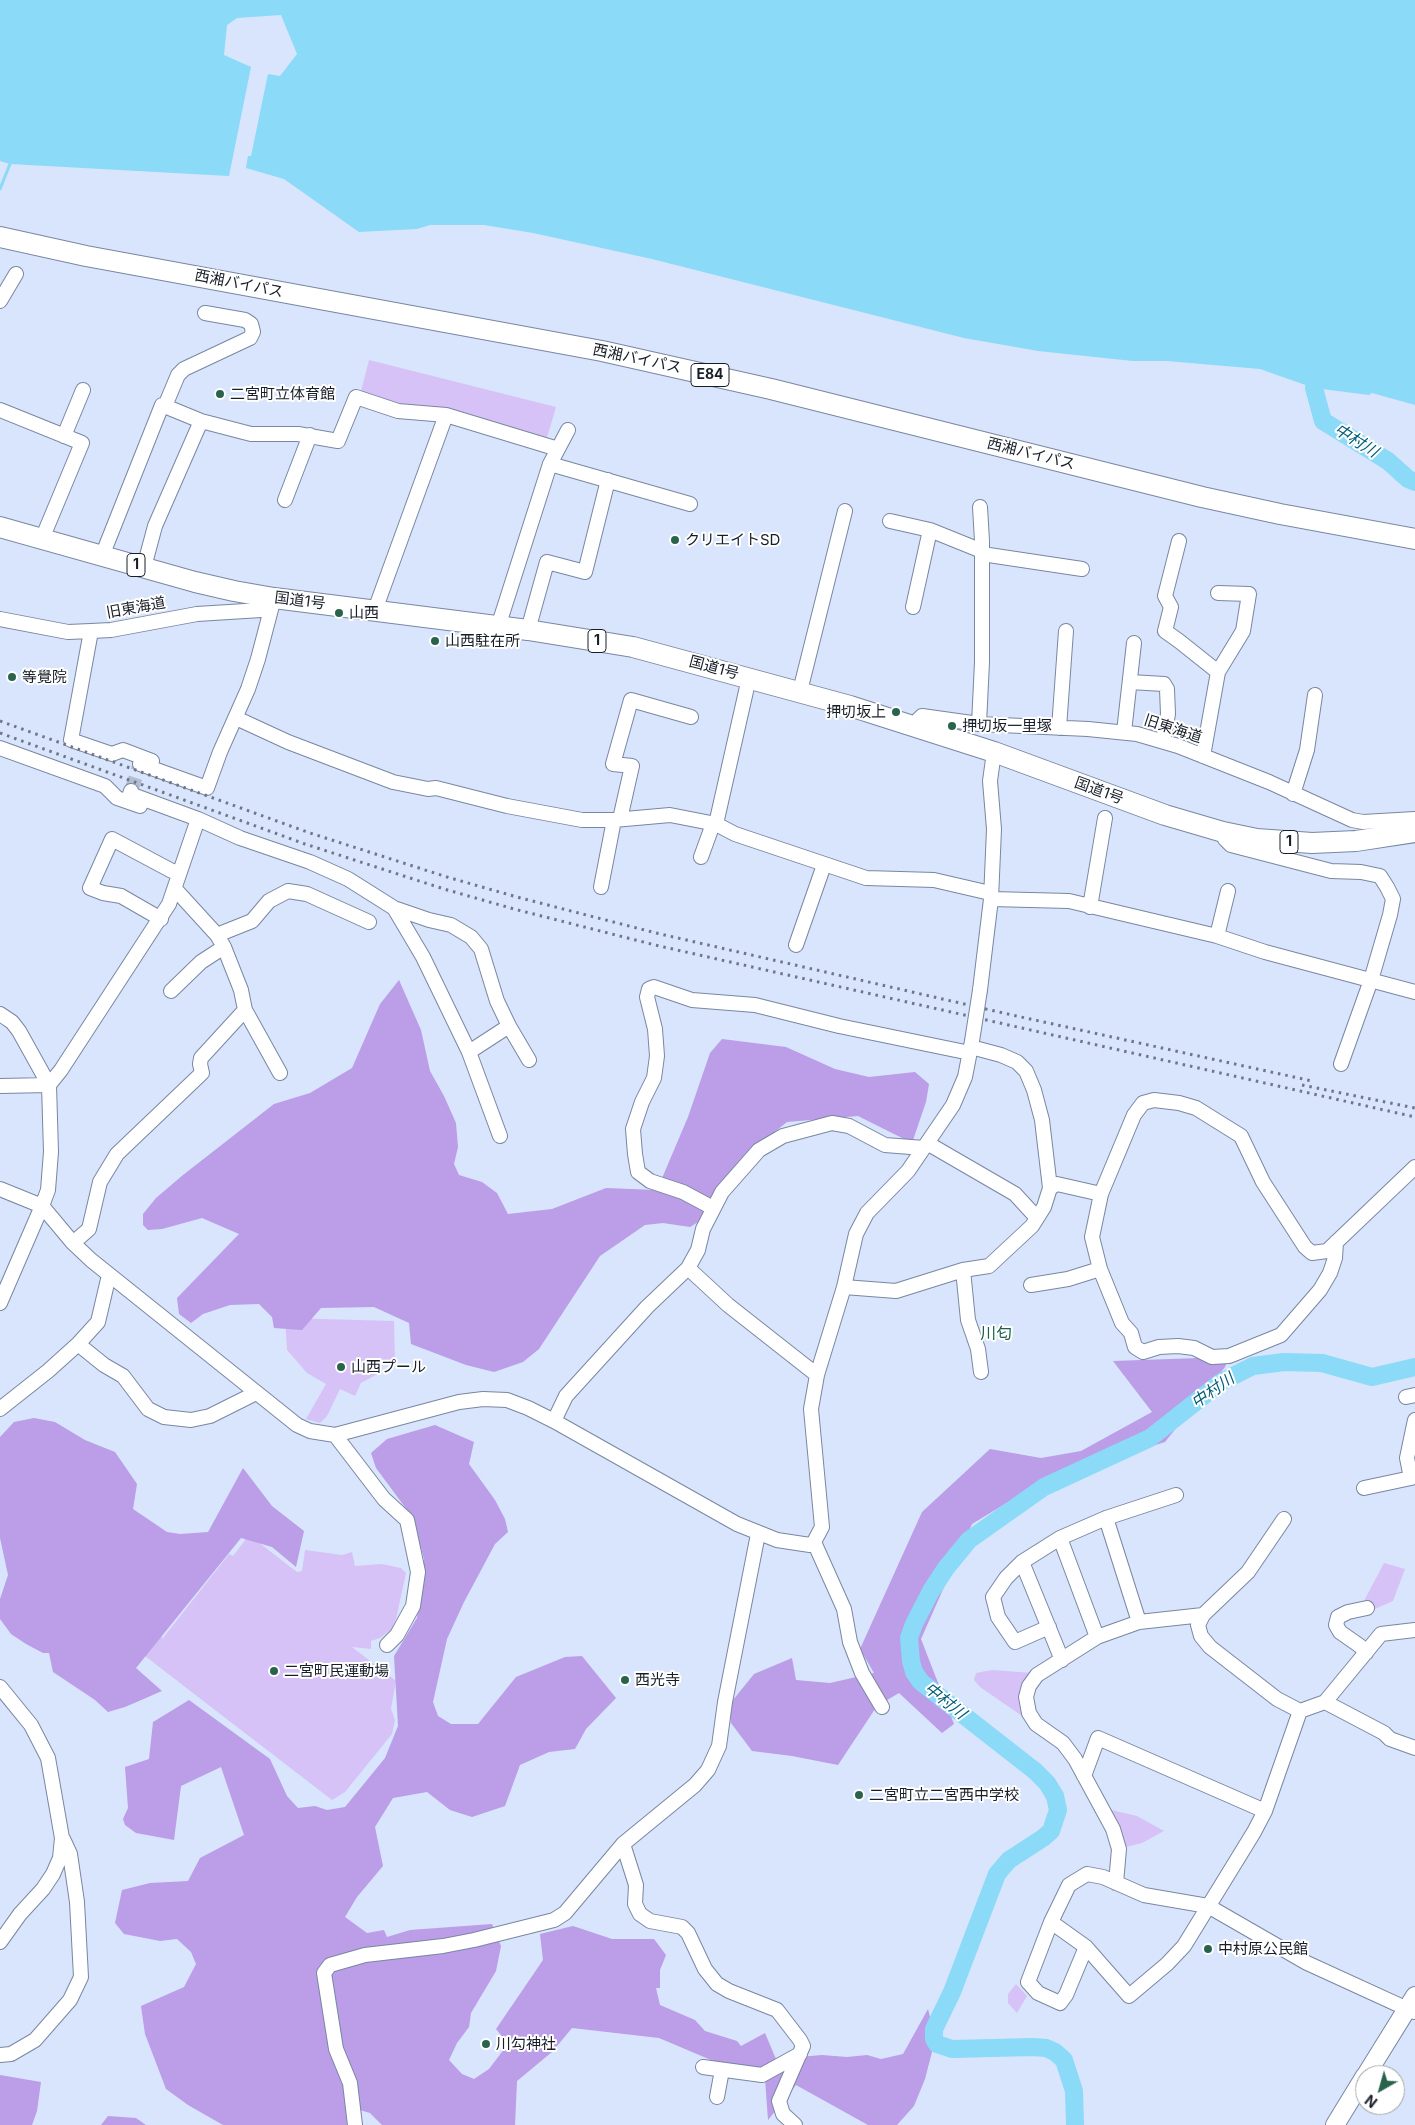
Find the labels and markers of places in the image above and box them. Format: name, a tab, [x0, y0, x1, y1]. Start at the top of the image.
place label: 二宮町立体育館	[230, 385, 335, 403]
marker: 二宮町立体育館	[214, 388, 226, 400]
place label: クリエイトSD	[685, 531, 780, 549]
marker: クリエイトSD	[669, 534, 681, 546]
place label: 山西	[349, 604, 379, 622]
marker: 山西	[333, 607, 345, 619]
place label: 山西駐在所	[445, 632, 520, 650]
marker: 山西駐在所	[429, 635, 441, 647]
place label: 等覺院	[22, 668, 67, 686]
marker: 等覺院	[6, 671, 18, 683]
place label: 押切坂上	[826, 703, 886, 721]
marker: 押切坂上	[890, 706, 902, 718]
place label: 押切坂一里塚	[962, 717, 1052, 735]
marker: 押切坂一里塚	[946, 720, 958, 732]
place label: 山西プール	[351, 1358, 426, 1376]
marker: 山西プール	[335, 1361, 347, 1373]
place label: 二宮町民運動場	[284, 1662, 389, 1680]
marker: 二宮町民運動場	[268, 1665, 280, 1677]
place label: 西光寺	[635, 1671, 680, 1689]
marker: 西光寺	[619, 1674, 631, 1686]
place label: 二宮町立二宮西中学校	[869, 1786, 1019, 1804]
marker: 二宮町立二宮西中学校	[853, 1789, 865, 1801]
place label: 中村原公民館	[1218, 1940, 1308, 1958]
marker: 中村原公民館	[1202, 1943, 1214, 1955]
place label: 川勾神社	[496, 2035, 556, 2053]
marker: 川勾神社	[480, 2038, 492, 2050]

